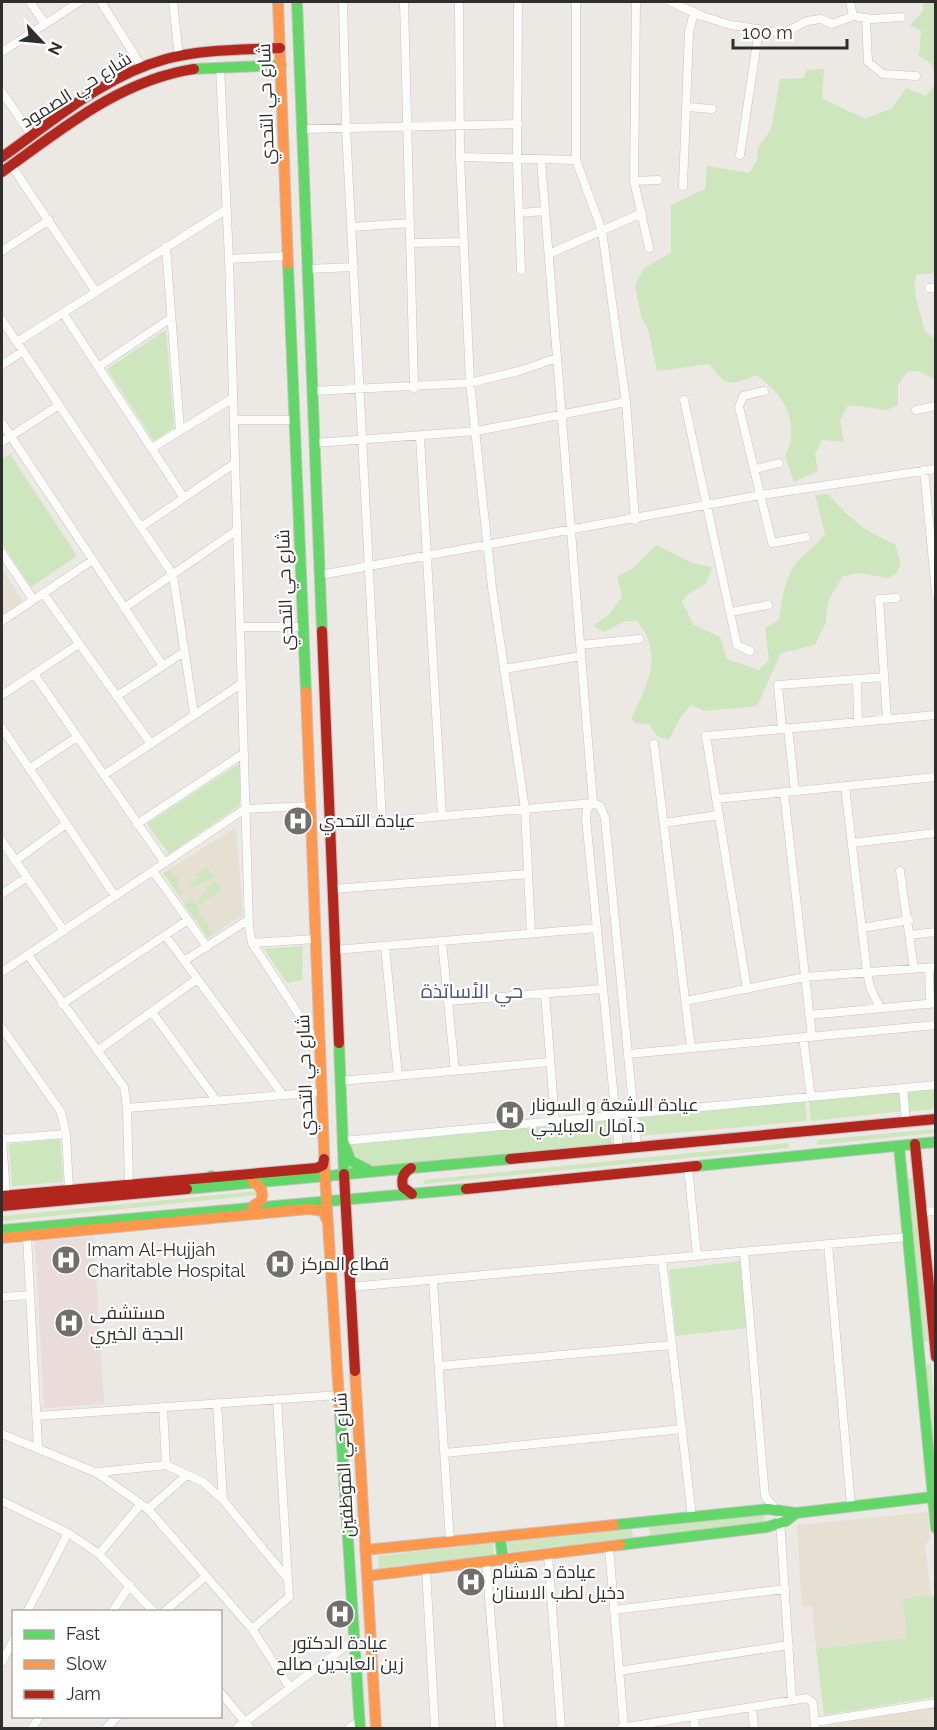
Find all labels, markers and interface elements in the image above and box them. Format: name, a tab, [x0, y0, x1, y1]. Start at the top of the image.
north arrow	[12, 12, 72, 72]
scale bar	[733, 12, 847, 50]
text: 100 m	[742, 22, 793, 43]
text: N	[44, 39, 66, 58]
street label: شارع حي التحدي	[253, 43, 282, 165]
street label: شارع حي الصمود	[17, 47, 137, 135]
street label: شارع حي التحدي	[272, 529, 301, 651]
hospital icon: عيادة التحدي	[282, 805, 314, 837]
place label: عيادة التحدي	[319, 810, 416, 835]
district label: حي الأساتذة	[421, 979, 523, 1007]
street label: شارع حي التحدي	[292, 1014, 321, 1136]
place label: عيادة الاشعة و السونار د.آمال العبايجي	[530, 1094, 699, 1140]
hospital icon: عيادة الاشعة و السونار د.آمال العبايجي	[494, 1099, 526, 1131]
place label: Imam Al-Hujjah Charitable Hospital	[87, 1239, 245, 1281]
hospital icon: Imam Al-Hujjah Charitable Hospital	[50, 1244, 82, 1276]
hospital icon: قطاع المركز	[264, 1248, 296, 1280]
place label: قطاع المركز	[300, 1253, 389, 1276]
place label: مستشفى الحجة الخيري	[90, 1302, 184, 1348]
hospital icon: مستشفى الحجة الخيري	[53, 1307, 85, 1339]
street label: شارع حي الموظفين	[329, 1392, 362, 1538]
place label: عيادة د هشام دخيل لطب الاسنان	[492, 1561, 625, 1604]
hospital icon: عيادة د هشام دخيل لطب الاسنان	[455, 1566, 487, 1598]
hospital icon: عيادة الدكتور زين العابدين صالح	[324, 1598, 356, 1630]
legend	[12, 1610, 222, 1718]
text: Fast	[66, 1623, 100, 1644]
place label: عيادة الدكتور زين العابدين صالح	[276, 1632, 404, 1676]
text: Slow	[66, 1653, 107, 1674]
text: Jam	[66, 1683, 101, 1704]

